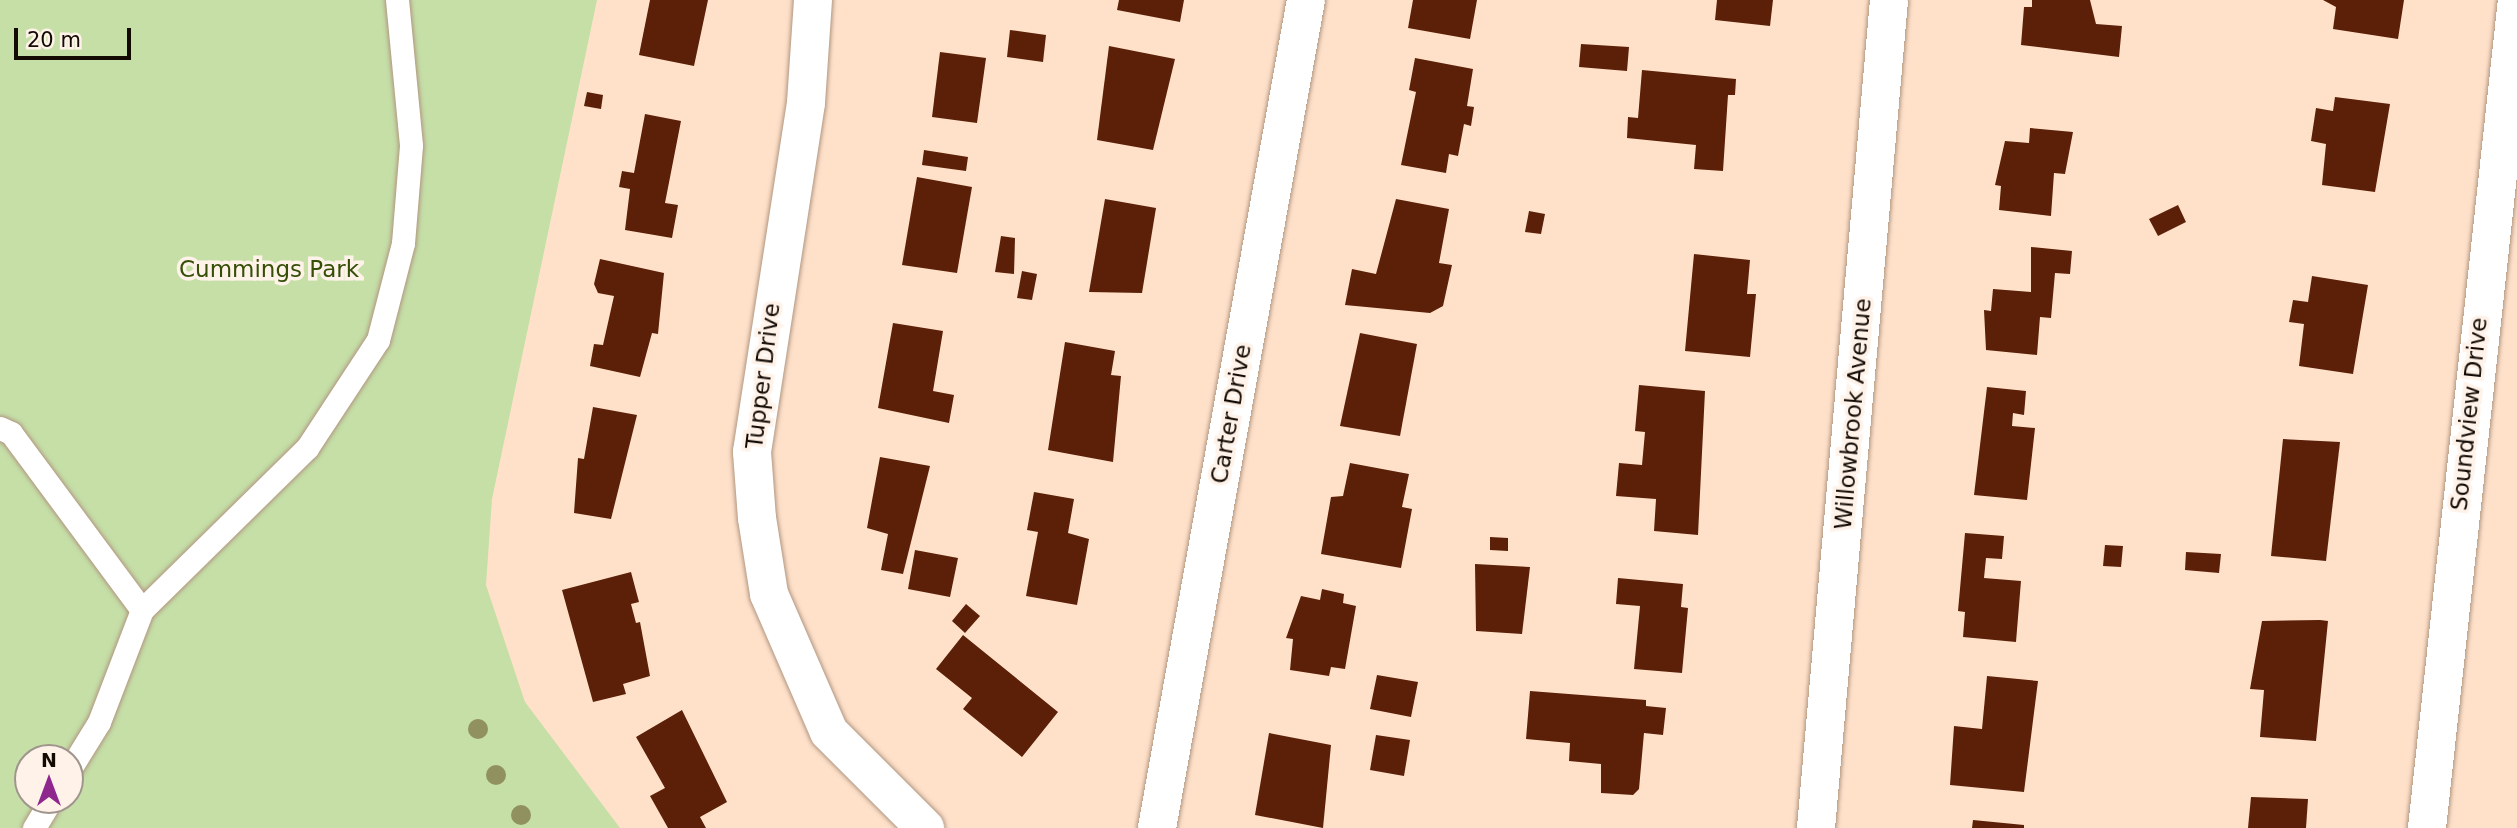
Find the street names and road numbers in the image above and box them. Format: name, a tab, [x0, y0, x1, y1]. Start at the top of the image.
street label: Willowbrook Avenue	[1829, 297, 1877, 531]
street label: Tupper Drive	[740, 302, 786, 450]
street label: Soundview Drive	[2445, 316, 2493, 512]
street label: Carter Drive	[1205, 342, 1257, 486]

